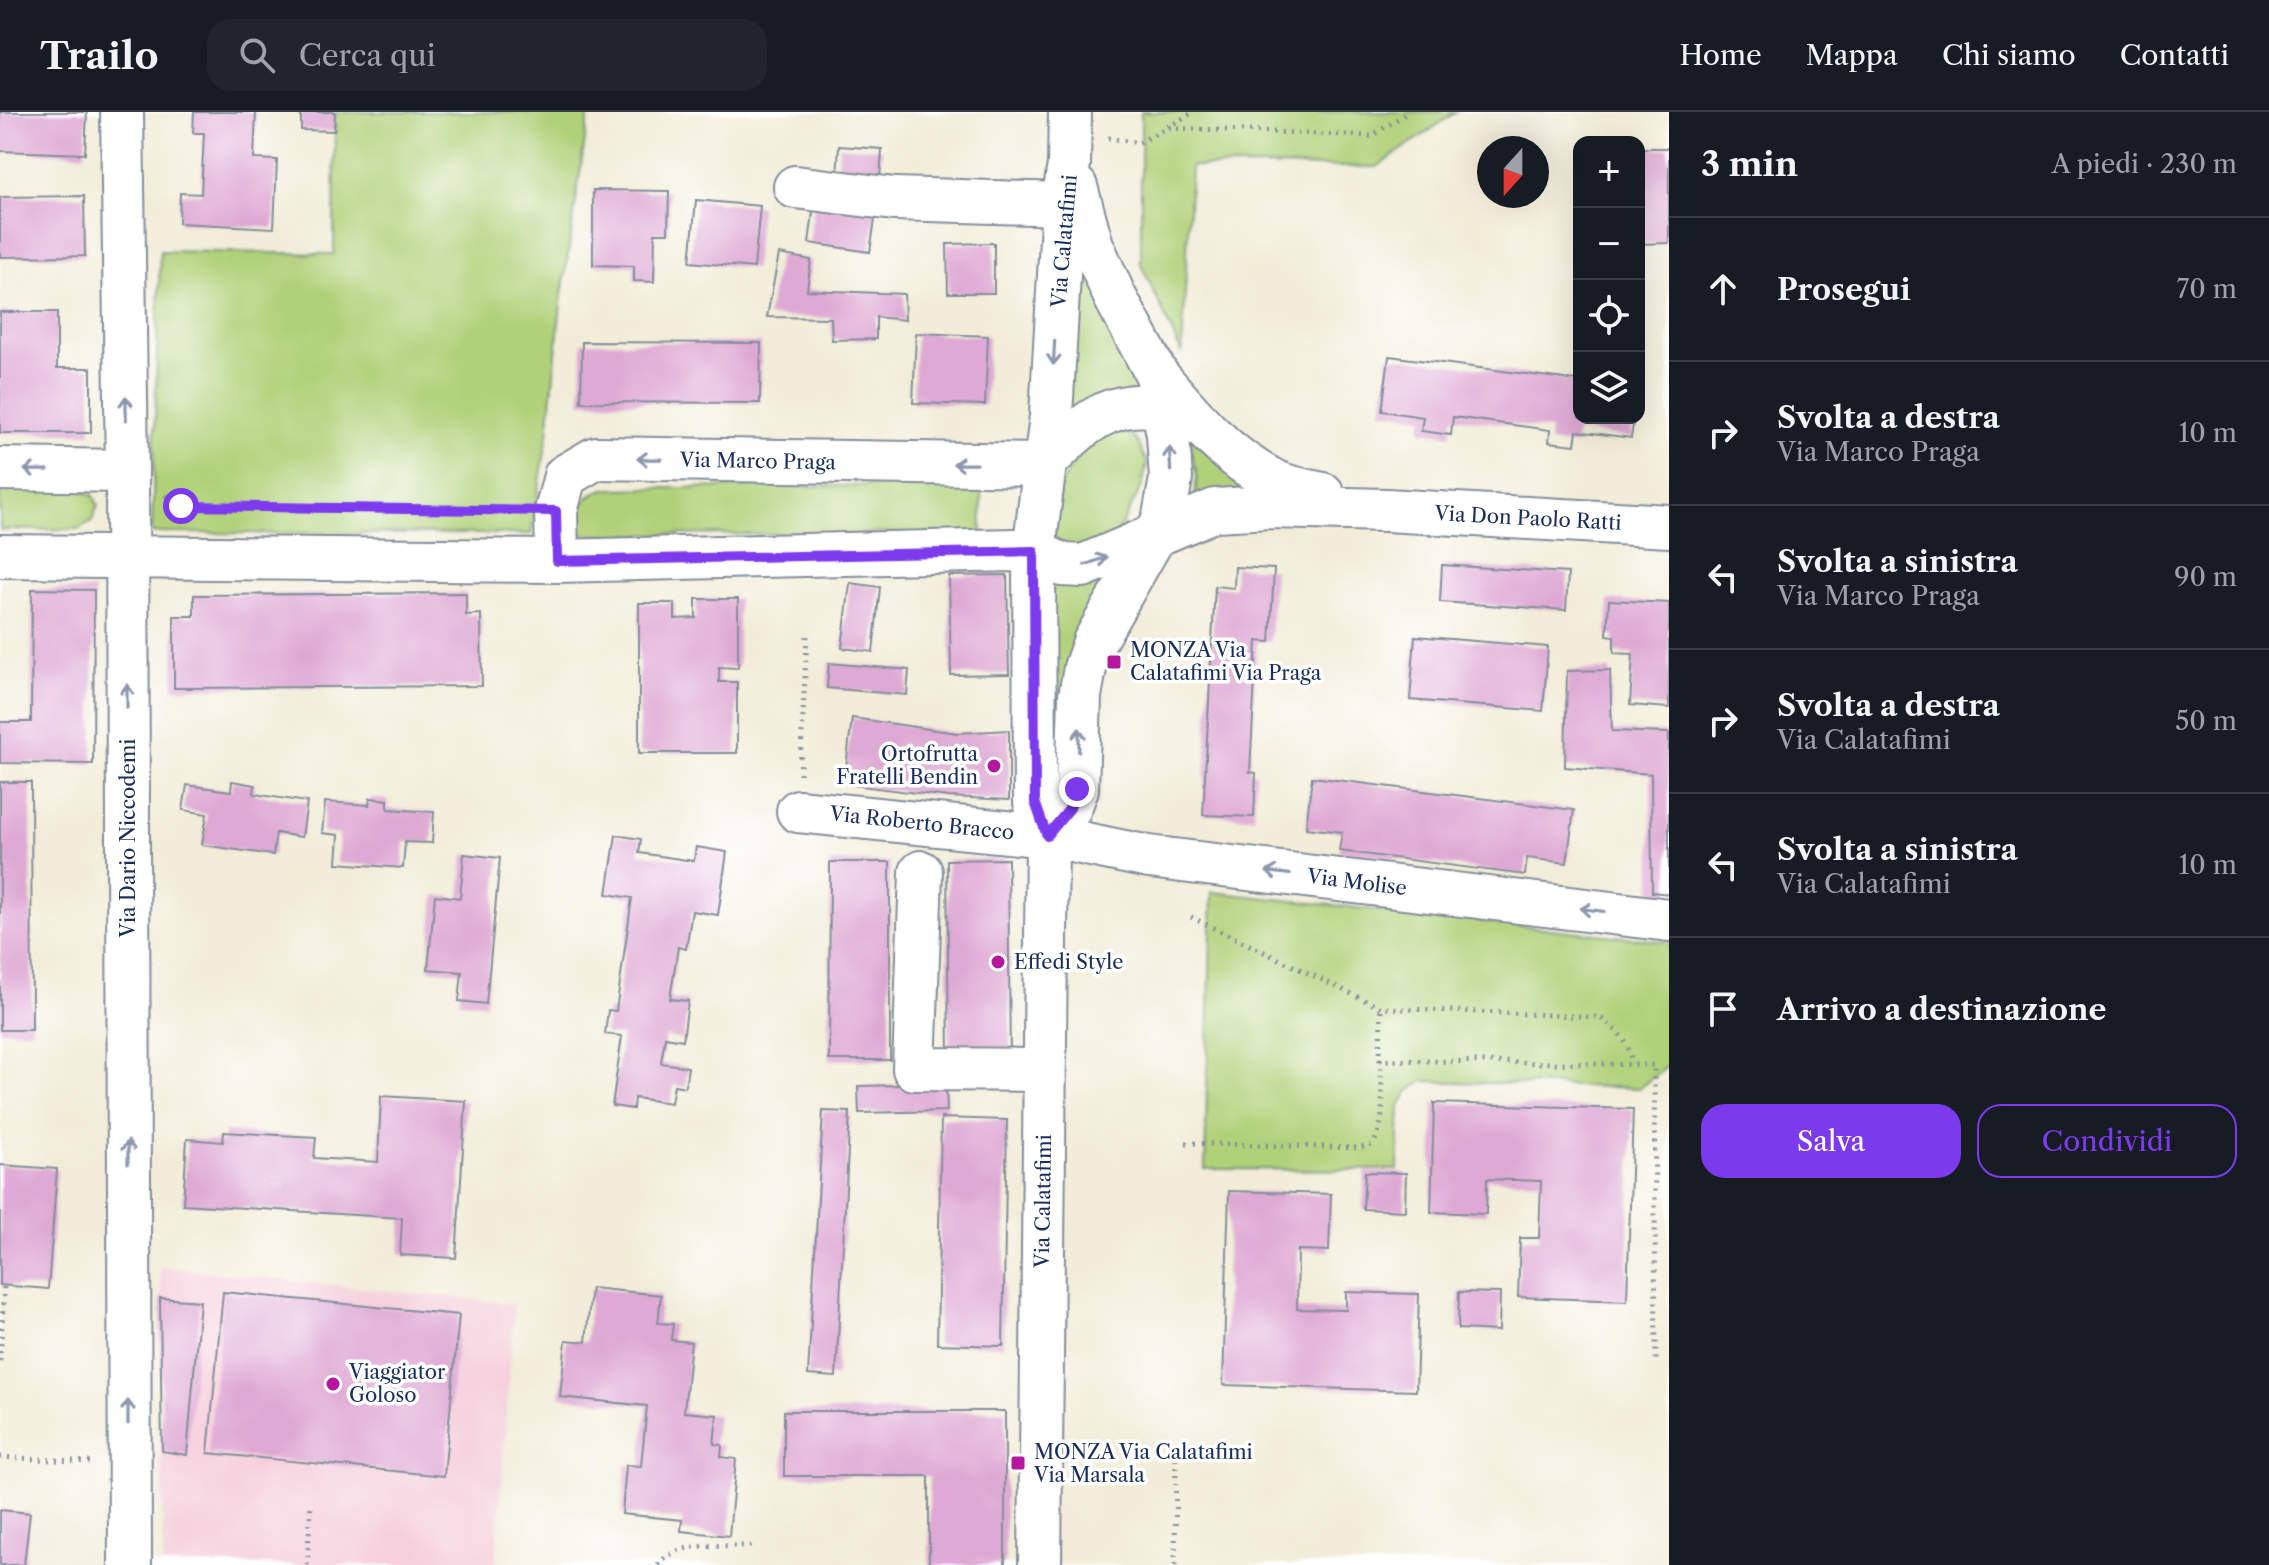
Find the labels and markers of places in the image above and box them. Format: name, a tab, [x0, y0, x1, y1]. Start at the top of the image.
place label: MONZA Via Calatafimi Via Praga	[1130, 638, 1322, 685]
marker: MONZA Via Calatafimi Via Praga	[1105, 653, 1123, 671]
place label: Ortofrutta Fratelli Bendin	[836, 742, 978, 789]
marker: Ortofrutta Fratelli Bendin	[985, 757, 1003, 775]
place label: Effedi Style	[1014, 950, 1123, 974]
marker: Effedi Style	[989, 953, 1007, 971]
place label: Viaggiator Goloso	[348, 1360, 446, 1407]
marker: Viaggiator Goloso	[324, 1375, 342, 1393]
place label: MONZA Via Calatafimi Via Marsala	[1033, 1440, 1253, 1487]
marker: MONZA Via Calatafimi Via Marsala	[1009, 1454, 1027, 1472]

